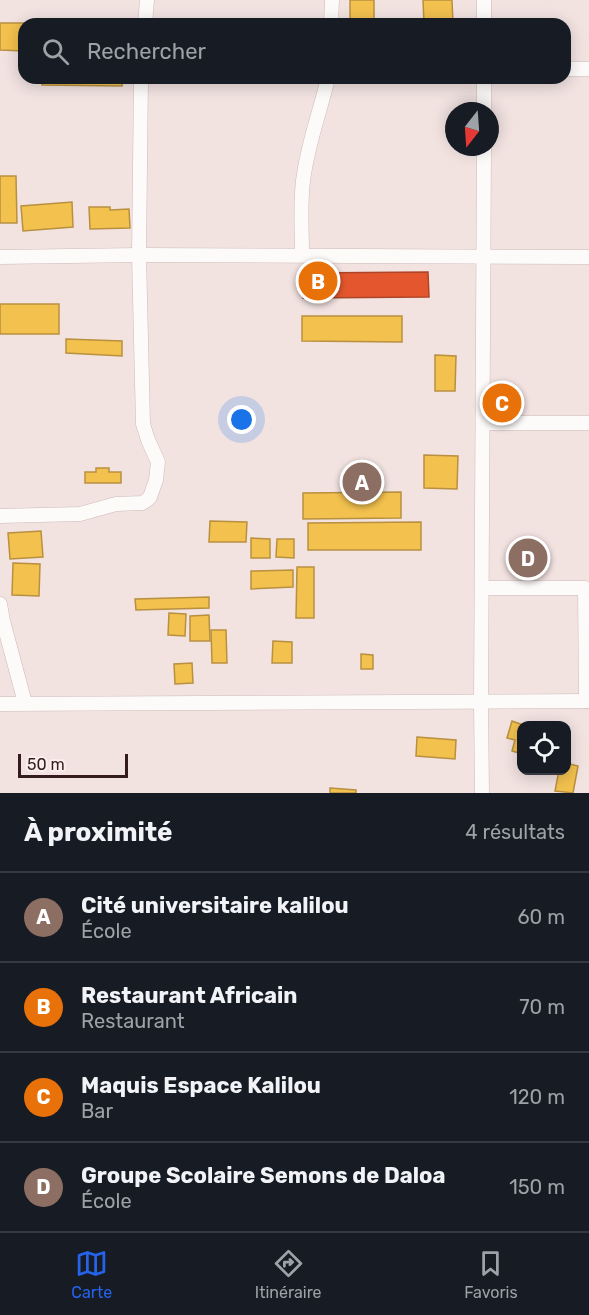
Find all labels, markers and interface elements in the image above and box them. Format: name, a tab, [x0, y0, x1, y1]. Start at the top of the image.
search box	[18, 18, 571, 84]
icon: search	[39, 35, 72, 68]
text: Rechercher	[87, 38, 206, 65]
north arrow	[445, 102, 499, 156]
pin: B	[298, 258, 338, 304]
pin: C	[482, 380, 522, 426]
your location	[227, 405, 256, 434]
pin: A	[342, 460, 382, 504]
pin: D	[508, 536, 548, 580]
map controls	[517, 721, 571, 775]
button: locate	[517, 721, 571, 775]
scale bar	[18, 751, 128, 778]
text: 50 m	[27, 755, 65, 774]
text: À proximité	[24, 817, 173, 848]
text: 4 résultats	[465, 820, 565, 844]
text: Cité universitaire kalilou	[81, 892, 349, 919]
text: A	[36, 905, 51, 929]
text: 60 m	[518, 905, 565, 929]
text: École	[81, 919, 132, 943]
text: Restaurant Africain	[81, 982, 297, 1009]
text: B	[36, 995, 51, 1019]
text: 70 m	[519, 995, 565, 1019]
text: Restaurant	[81, 1009, 185, 1033]
text: Maquis Espace Kalilou	[81, 1072, 321, 1099]
text: C	[36, 1085, 51, 1109]
text: 120 m	[509, 1085, 565, 1109]
text: Bar	[81, 1099, 113, 1123]
text: Groupe Scolaire Semons de Daloa	[81, 1162, 445, 1189]
text: D	[36, 1175, 51, 1199]
text: 150 m	[509, 1175, 565, 1199]
text: École	[81, 1189, 132, 1213]
tab: Carte	[71, 1247, 112, 1302]
tab: Itinéraire	[255, 1247, 322, 1302]
tab: Favoris	[464, 1247, 518, 1302]

